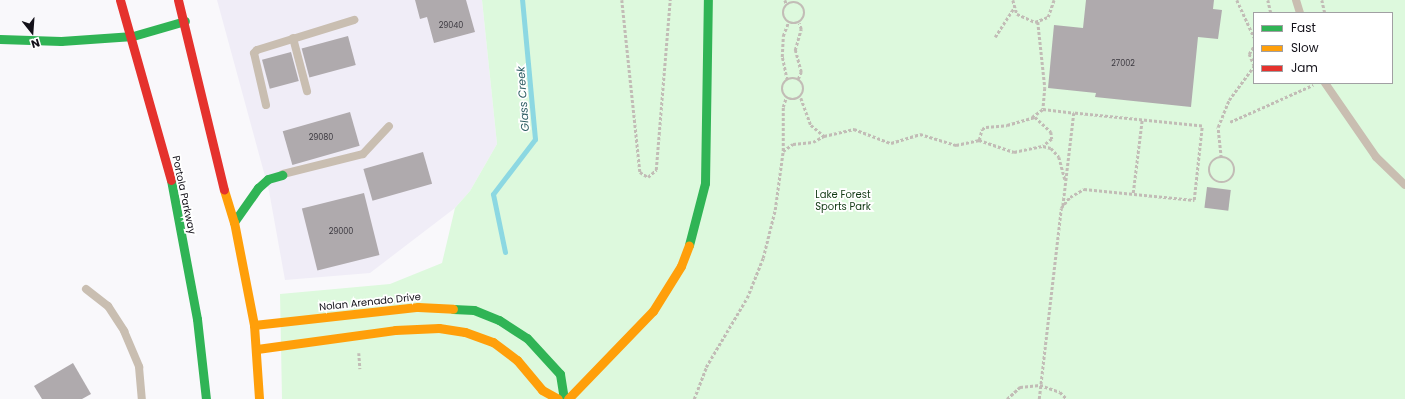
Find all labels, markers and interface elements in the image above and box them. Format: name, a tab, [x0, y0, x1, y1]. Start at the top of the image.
north arrow	[12, 12, 52, 52]
legend	[1253, 12, 1393, 84]
text: Fast	[1291, 19, 1316, 36]
house number: 29040	[439, 21, 463, 31]
text: N	[29, 35, 42, 52]
text: Slow	[1291, 39, 1319, 56]
house number: 27002	[1111, 59, 1135, 69]
text: Jam	[1291, 59, 1318, 76]
water label: Glass Creek	[514, 66, 532, 132]
house number: 29080	[309, 133, 333, 143]
street label: Portola Parkway	[170, 155, 198, 235]
park label: Lake Forest Sports Park	[815, 188, 871, 212]
house number: 29000	[329, 227, 353, 237]
street label: Nolan Arenado Drive	[318, 291, 422, 313]

